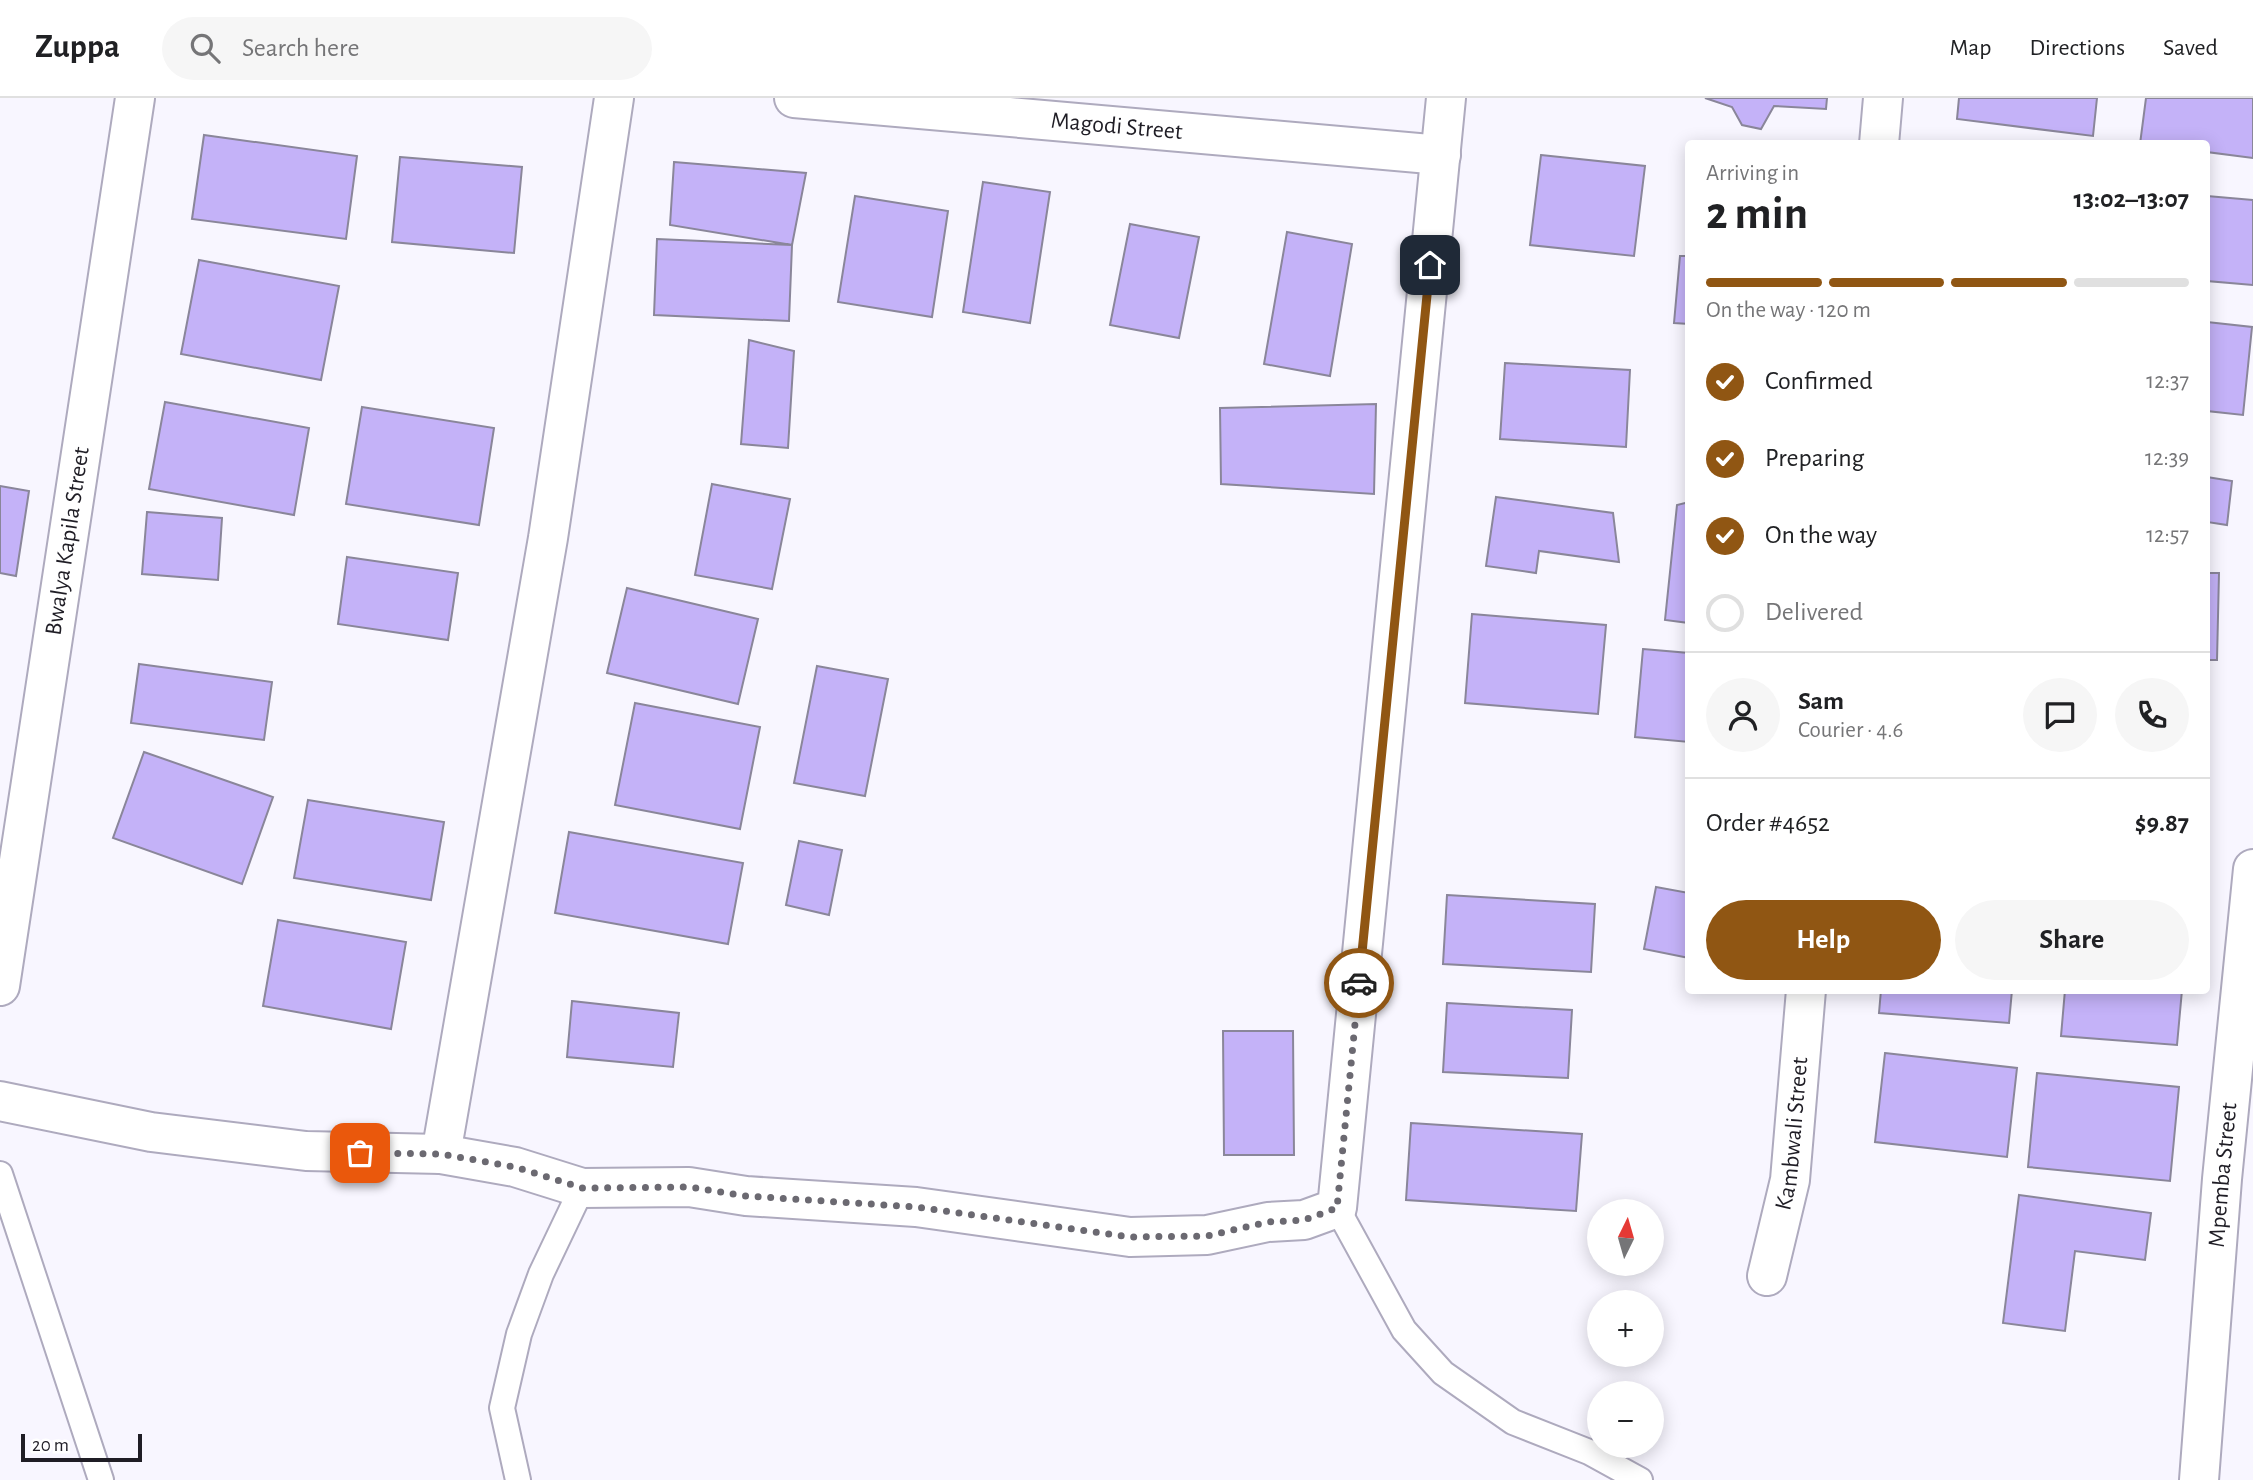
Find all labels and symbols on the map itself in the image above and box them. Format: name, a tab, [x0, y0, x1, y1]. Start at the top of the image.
street label: Magodi Street	[1050, 109, 1184, 144]
pin	[1400, 235, 1460, 295]
street label: Bwalya Kapila Street	[41, 445, 94, 637]
courier	[1324, 948, 1394, 1018]
street label: Kambwali Street	[1771, 1056, 1812, 1213]
street label: Mpemba Street	[2205, 1101, 2242, 1248]
pin	[330, 1123, 390, 1183]
north arrow	[1587, 1199, 1664, 1276]
scale bar	[21, 1431, 142, 1463]

